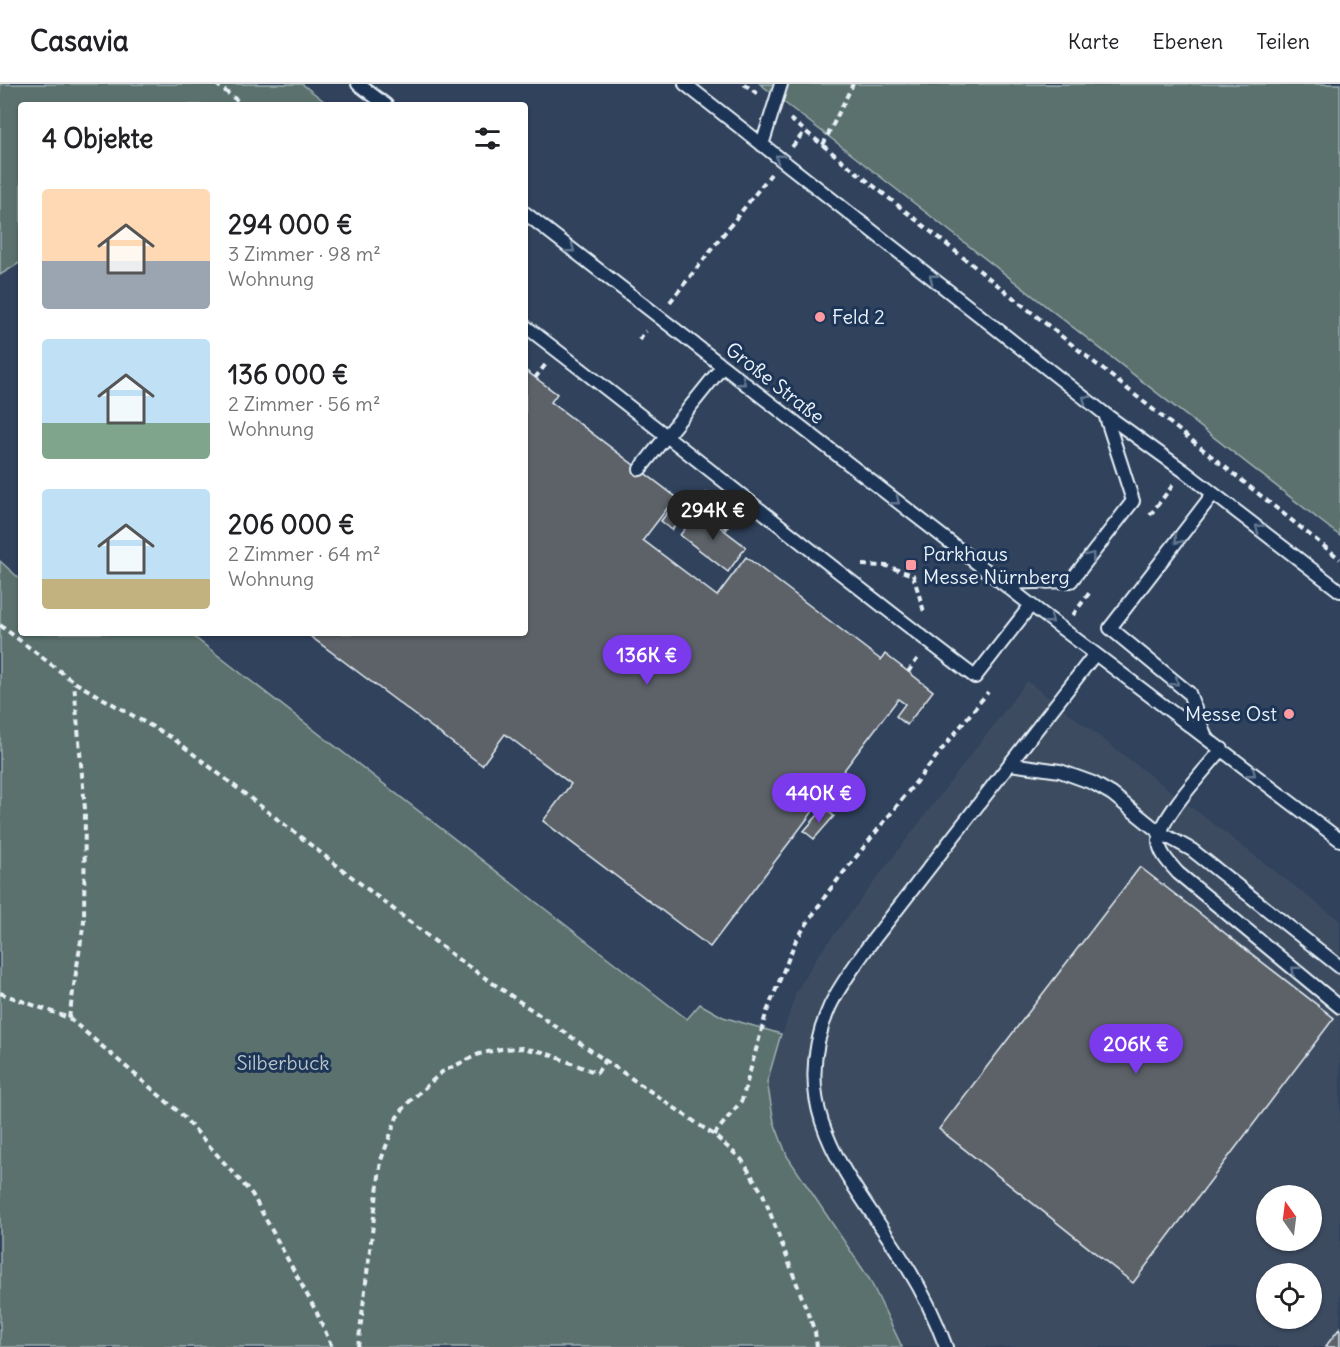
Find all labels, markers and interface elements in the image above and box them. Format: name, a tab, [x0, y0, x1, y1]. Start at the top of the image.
text: Casavia	[30, 23, 129, 59]
text: Karte	[1068, 28, 1119, 55]
text: Ebenen	[1152, 28, 1223, 55]
text: Teilen	[1256, 28, 1310, 55]
text: 4 Objekte	[42, 122, 153, 155]
icon: filters	[471, 122, 504, 155]
one-way arrow	[775, 154, 786, 165]
text: 294 000 €	[228, 208, 353, 241]
icon: home	[90, 213, 162, 285]
text: 3 Zimmer · 98 m²	[228, 241, 381, 266]
one-way arrow	[564, 242, 575, 253]
text: Wohnung	[228, 266, 314, 291]
one-way arrow	[928, 275, 939, 286]
place label: Feld 2	[832, 304, 885, 329]
marker: Feld 2	[813, 310, 827, 324]
street label: Große Straße	[721, 336, 830, 429]
text: 136 000 €	[228, 358, 349, 391]
icon: home	[90, 363, 162, 435]
one-way arrow	[735, 374, 746, 385]
text: 2 Zimmer · 56 m²	[228, 391, 380, 416]
one-way arrow	[1081, 396, 1092, 407]
text: Wohnung	[228, 416, 314, 441]
pin: 294K €	[664, 490, 762, 541]
one-way arrow	[889, 493, 900, 504]
text: 294K €	[681, 497, 745, 522]
text: 206 000 €	[228, 508, 355, 541]
icon: home	[90, 513, 162, 585]
one-way arrow	[1254, 525, 1265, 536]
one-way arrow	[1174, 534, 1185, 545]
text: 2 Zimmer · 64 m²	[228, 541, 380, 566]
place label: Parkhaus Messe Nürnberg	[923, 541, 1070, 589]
one-way arrow	[1083, 552, 1094, 563]
marker: Parkhaus Messe Nürnberg	[904, 558, 918, 572]
text: Wohnung	[228, 566, 314, 591]
one-way arrow	[1044, 613, 1055, 624]
pin: 136K €	[598, 635, 696, 686]
text: 136K €	[617, 642, 677, 667]
one-way arrow	[1168, 674, 1179, 685]
place label: Messe Ost	[1185, 701, 1277, 726]
marker: Messe Ost	[1282, 707, 1296, 721]
one-way arrow	[1246, 765, 1257, 776]
pin: 440K €	[770, 773, 868, 824]
text: 440K €	[786, 780, 852, 805]
one-way arrow	[1291, 966, 1302, 977]
pin: 206K €	[1087, 1024, 1185, 1075]
text: 206K €	[1103, 1031, 1169, 1056]
park label: Silberbuck	[236, 1050, 330, 1075]
north arrow	[1256, 1185, 1322, 1251]
map controls	[1256, 1185, 1322, 1329]
button: locate	[1256, 1263, 1322, 1329]

